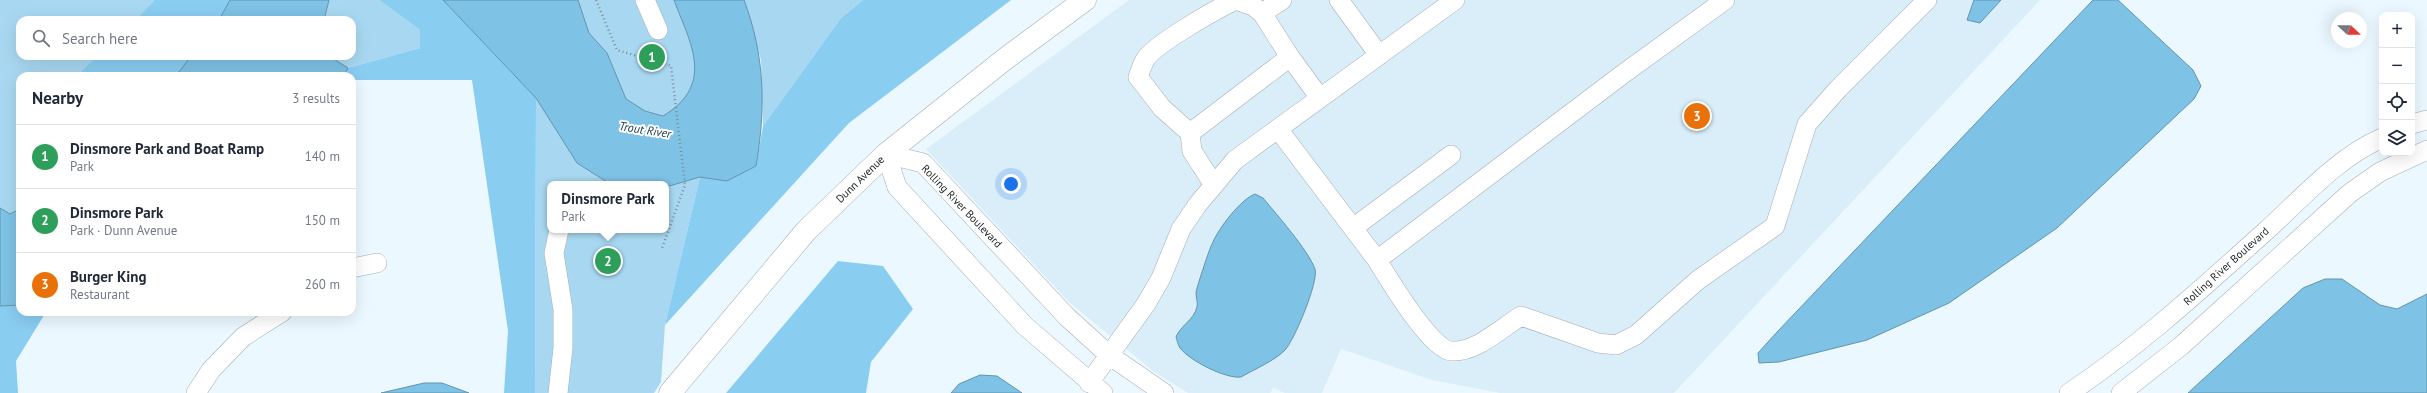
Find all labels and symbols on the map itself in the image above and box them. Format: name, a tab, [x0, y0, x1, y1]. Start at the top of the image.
north arrow	[2331, 12, 2367, 48]
pin: 1	[639, 42, 665, 72]
pin: 3	[1684, 101, 1710, 131]
water label: Trout River	[618, 118, 673, 141]
street label: Dunn Avenue	[833, 152, 887, 206]
street label: Rolling River Boulevard	[919, 161, 1005, 251]
your location	[1001, 174, 1021, 194]
street label: Rolling River Boulevard	[2180, 224, 2272, 308]
pin: 2	[595, 246, 621, 276]

